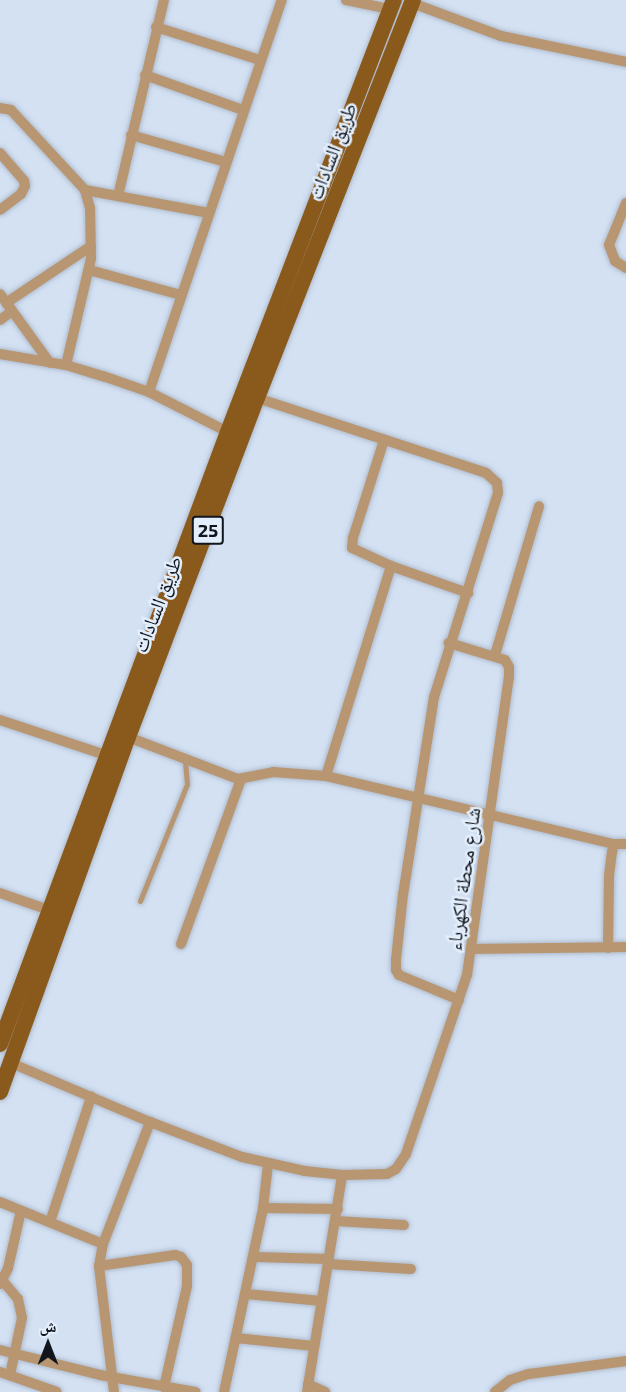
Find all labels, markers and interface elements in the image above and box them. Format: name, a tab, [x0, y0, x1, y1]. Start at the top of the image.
street label: طريق السادات	[303, 99, 361, 203]
road number: 25	[192, 515, 224, 545]
street label: طريق السادات	[128, 552, 186, 656]
street label: شارع محطة الكهرباء	[441, 806, 485, 952]
north arrow	[18, 1314, 78, 1374]
text: ش	[40, 1316, 56, 1335]

